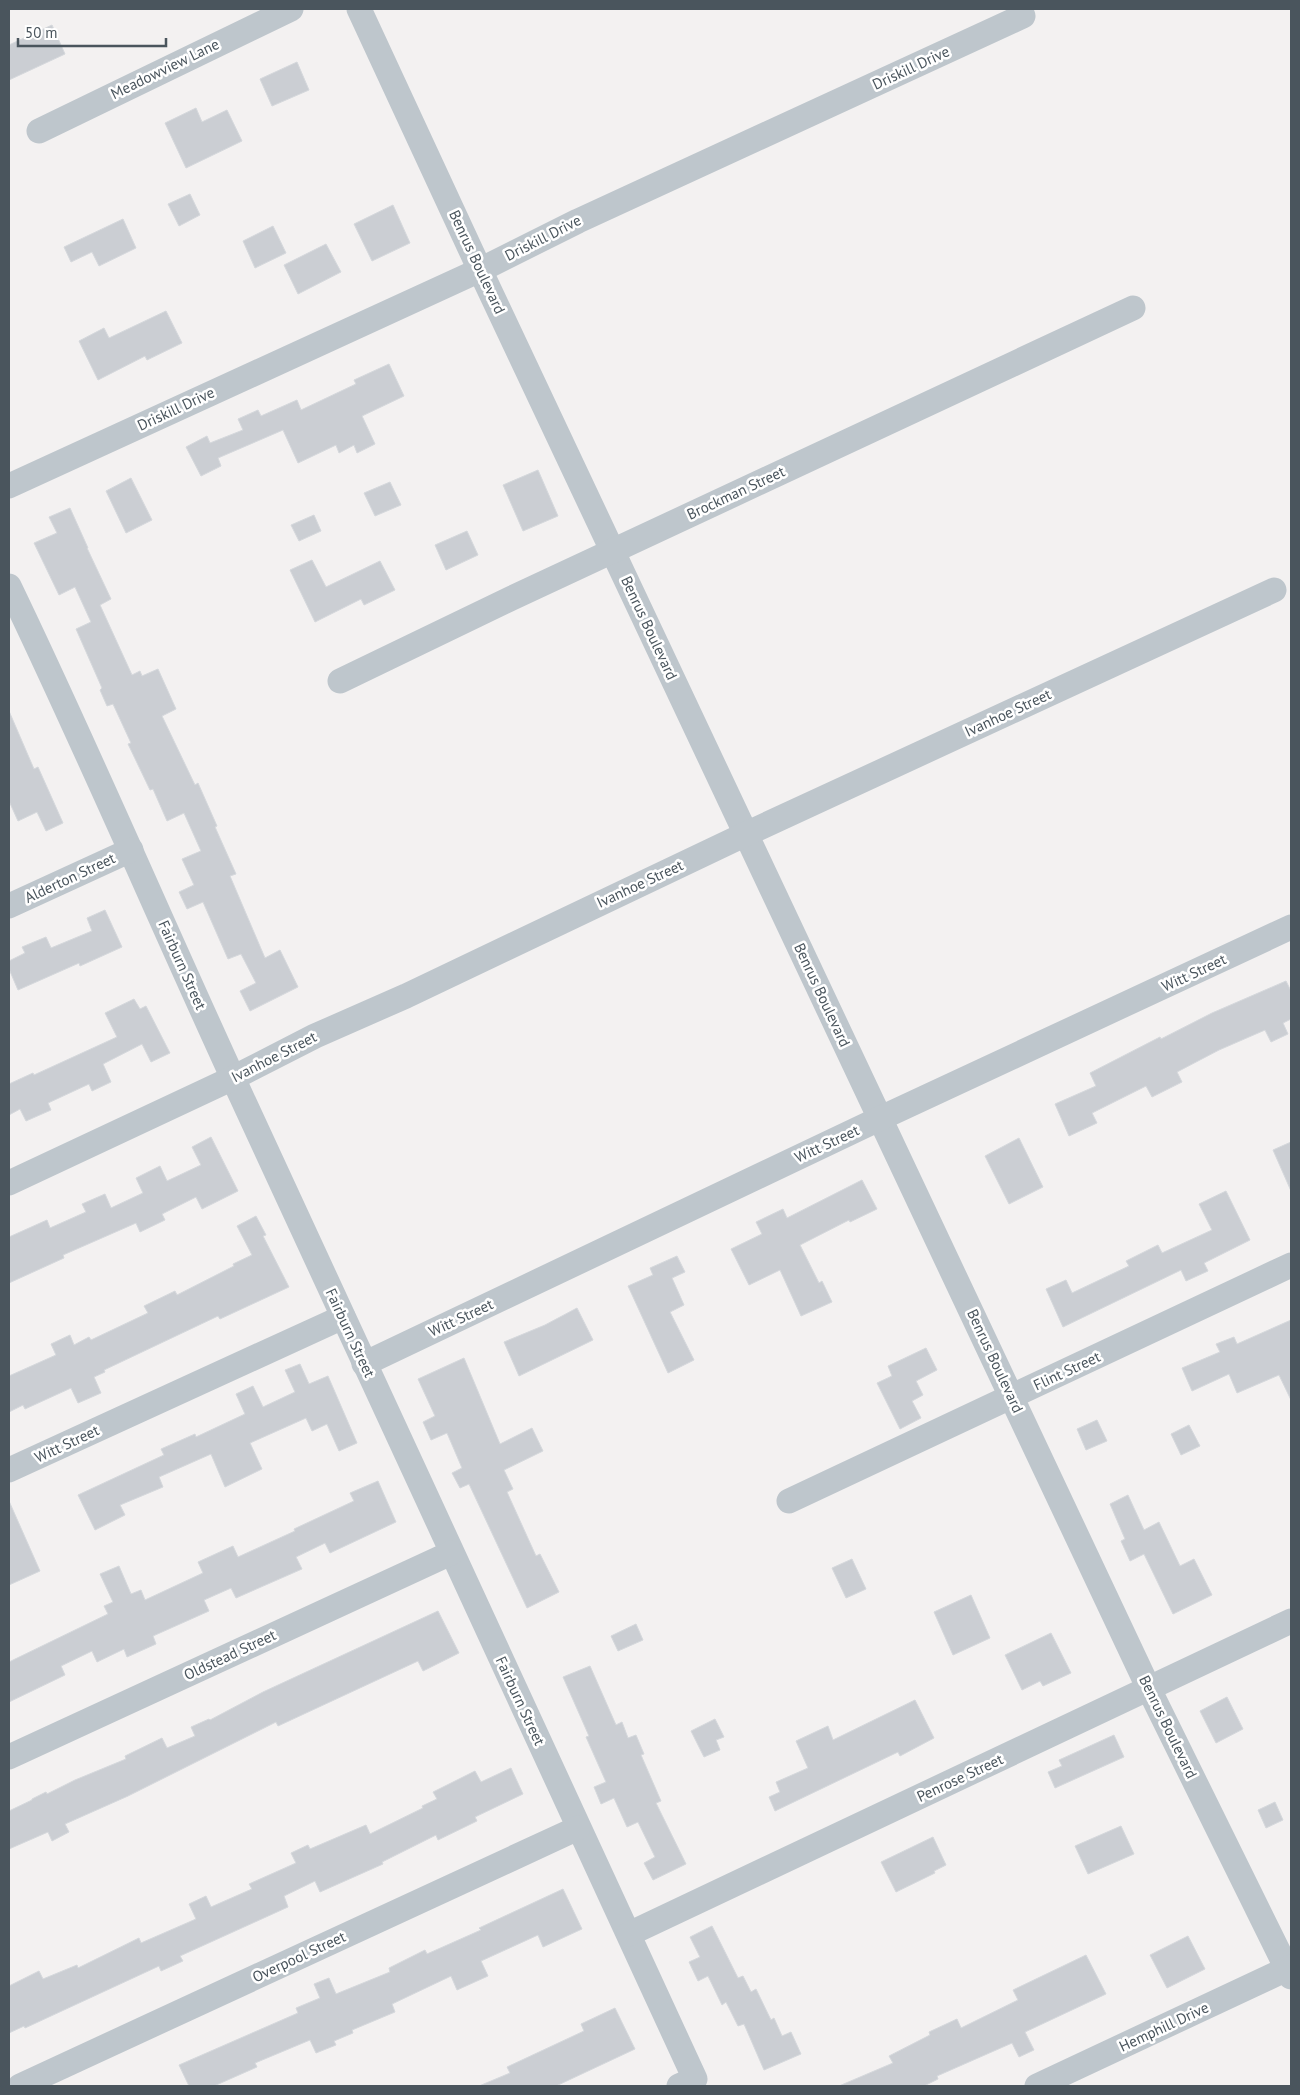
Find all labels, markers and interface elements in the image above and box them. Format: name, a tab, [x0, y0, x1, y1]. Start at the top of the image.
scale bar	[18, 15, 165, 47]
text: 50 m	[25, 23, 58, 42]
street label: Meadowview Lane	[108, 34, 222, 103]
street label: Driskill Drive	[869, 41, 952, 94]
street label: Benrus Boulevard	[445, 207, 510, 317]
street label: Driskill Drive	[502, 210, 584, 265]
street label: Driskill Drive	[134, 382, 217, 435]
street label: Brockman Street	[684, 462, 788, 524]
street label: Benrus Boulevard	[617, 573, 682, 683]
street label: Ivanhoe Street	[961, 684, 1054, 741]
street label: Alderton Street	[21, 848, 118, 907]
street label: Ivanhoe Street	[593, 855, 686, 912]
street label: Fairburn Street	[154, 917, 211, 1013]
street label: Benrus Boulevard	[790, 940, 855, 1050]
street label: Witt Street	[1159, 949, 1229, 996]
street label: Ivanhoe Street	[228, 1027, 320, 1086]
street label: Witt Street	[792, 1120, 862, 1167]
street label: Fairburn Street	[322, 1285, 379, 1380]
street label: Witt Street	[426, 1294, 496, 1341]
street label: Benrus Boulevard	[963, 1306, 1028, 1416]
street label: Flint Street	[1030, 1347, 1103, 1394]
street label: Witt Street	[32, 1420, 102, 1467]
street label: Oldstead Street	[181, 1625, 279, 1684]
street label: Fairburn Street	[492, 1653, 549, 1748]
street label: Benrus Boulevard	[1135, 1672, 1202, 1782]
street label: Penrose Street	[914, 1749, 1006, 1806]
street label: Overpool Street	[249, 1927, 348, 1986]
street label: Hemphill Drive	[1116, 1998, 1212, 2056]

